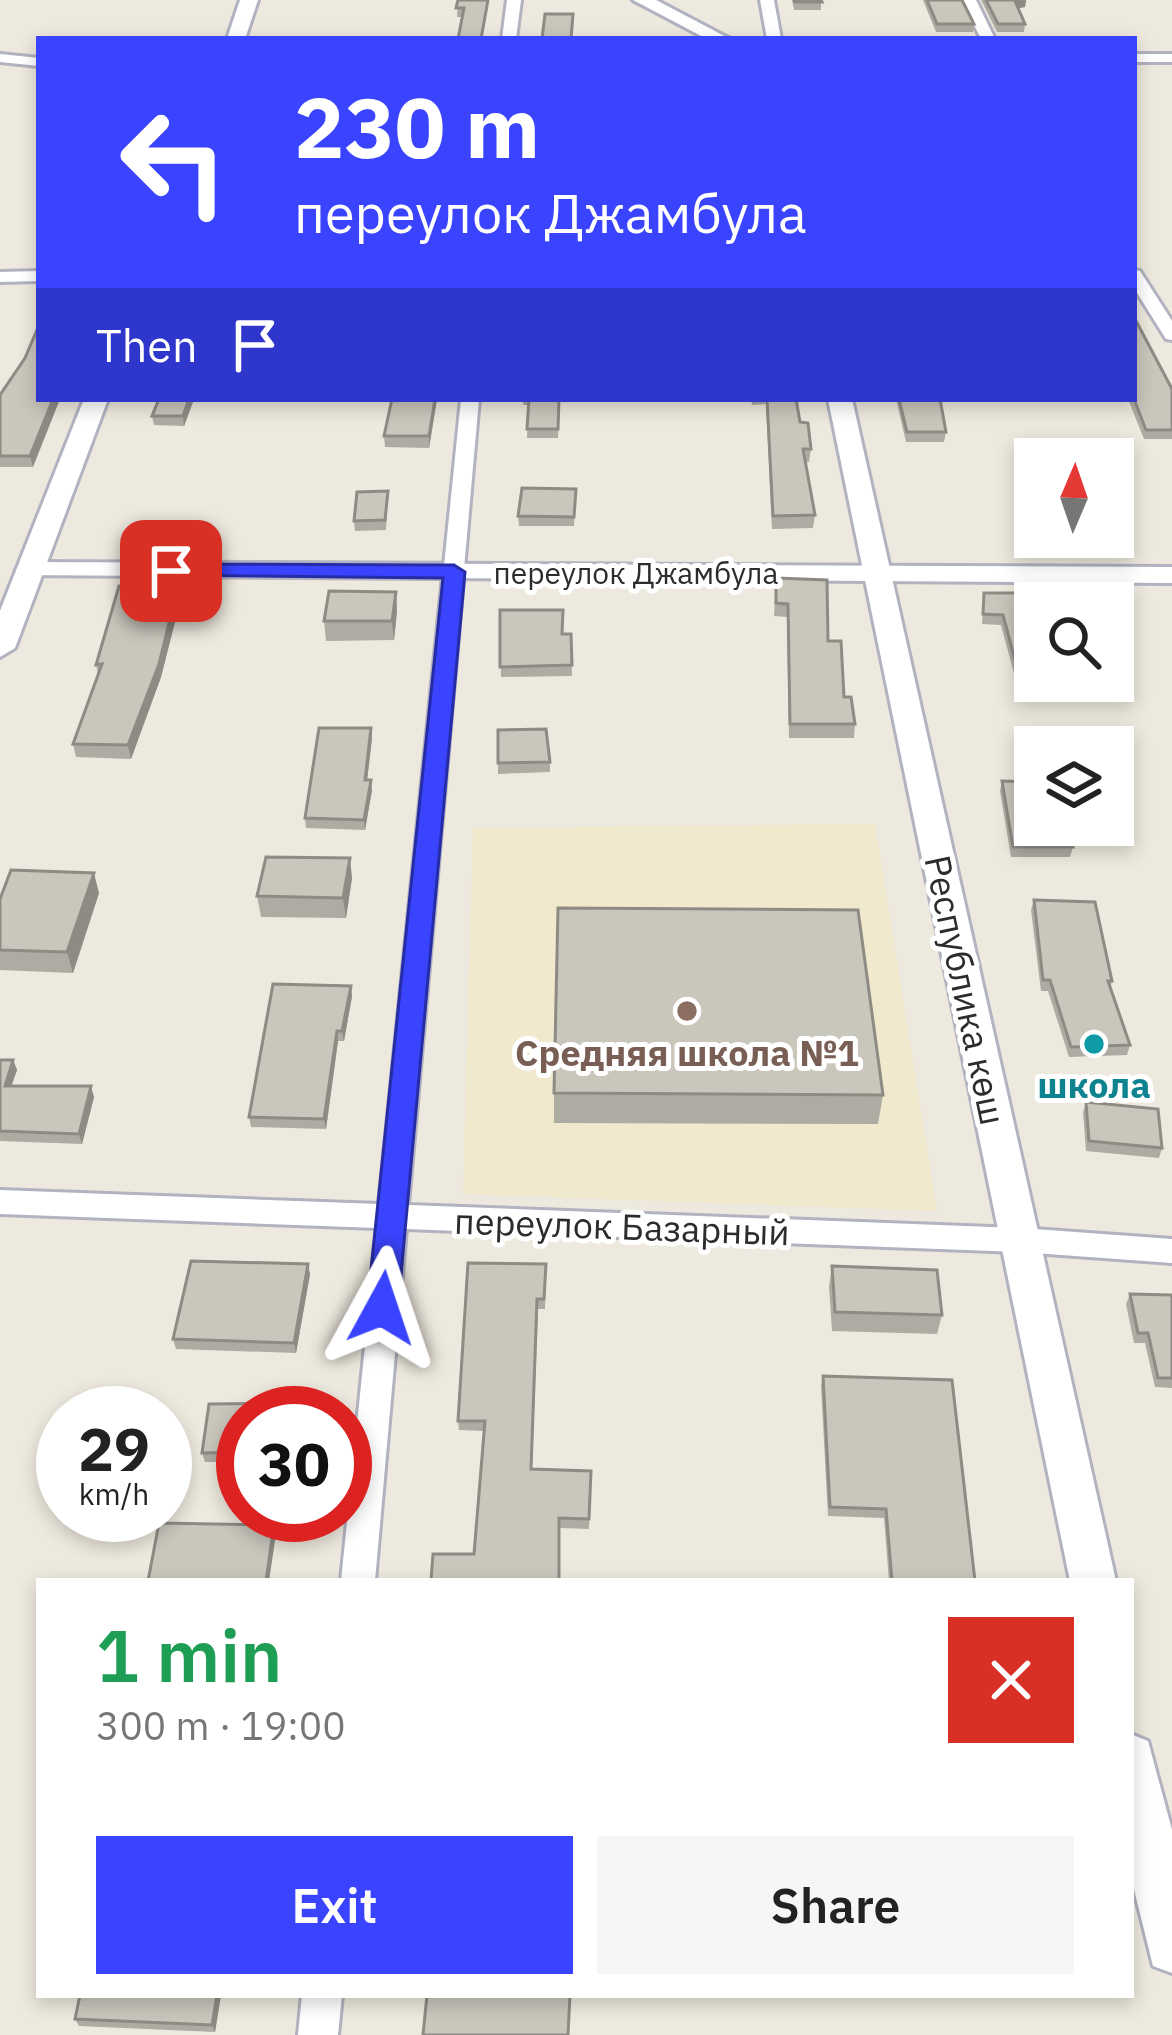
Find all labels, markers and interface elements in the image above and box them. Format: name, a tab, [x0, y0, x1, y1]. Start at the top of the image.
text: 230 m	[294, 72, 540, 181]
icon: left	[96, 84, 252, 240]
text: переулок Джамбула	[294, 178, 807, 248]
icon: arrive	[222, 312, 288, 378]
text: Then	[96, 316, 198, 374]
north arrow	[1014, 438, 1134, 558]
map controls	[1014, 438, 1134, 846]
pin	[120, 520, 222, 622]
icon: arrive	[138, 538, 204, 604]
street label: переулок Джамбула	[494, 553, 778, 592]
button: search	[1014, 582, 1134, 702]
button: layers	[1014, 726, 1134, 846]
street label: Республика көш	[914, 851, 1018, 1129]
marker: Средняя школа №1	[674, 998, 700, 1024]
place label: Средняя школа №1	[515, 1029, 859, 1076]
marker: школа	[1081, 1031, 1107, 1057]
place label: школа	[1037, 1061, 1151, 1108]
street label: переулок Базарный	[454, 1197, 790, 1255]
position arrow	[319, 1245, 445, 1371]
speed limit sign: 30	[216, 1386, 372, 1542]
text: 29	[78, 1409, 150, 1488]
text: km/h	[79, 1474, 149, 1513]
text: 1 min	[96, 1608, 282, 1702]
button: close	[948, 1617, 1074, 1743]
text: 300 m · 19:00	[96, 1700, 346, 1751]
button: Exit	[96, 1836, 573, 1974]
button: Share	[597, 1836, 1074, 1974]

